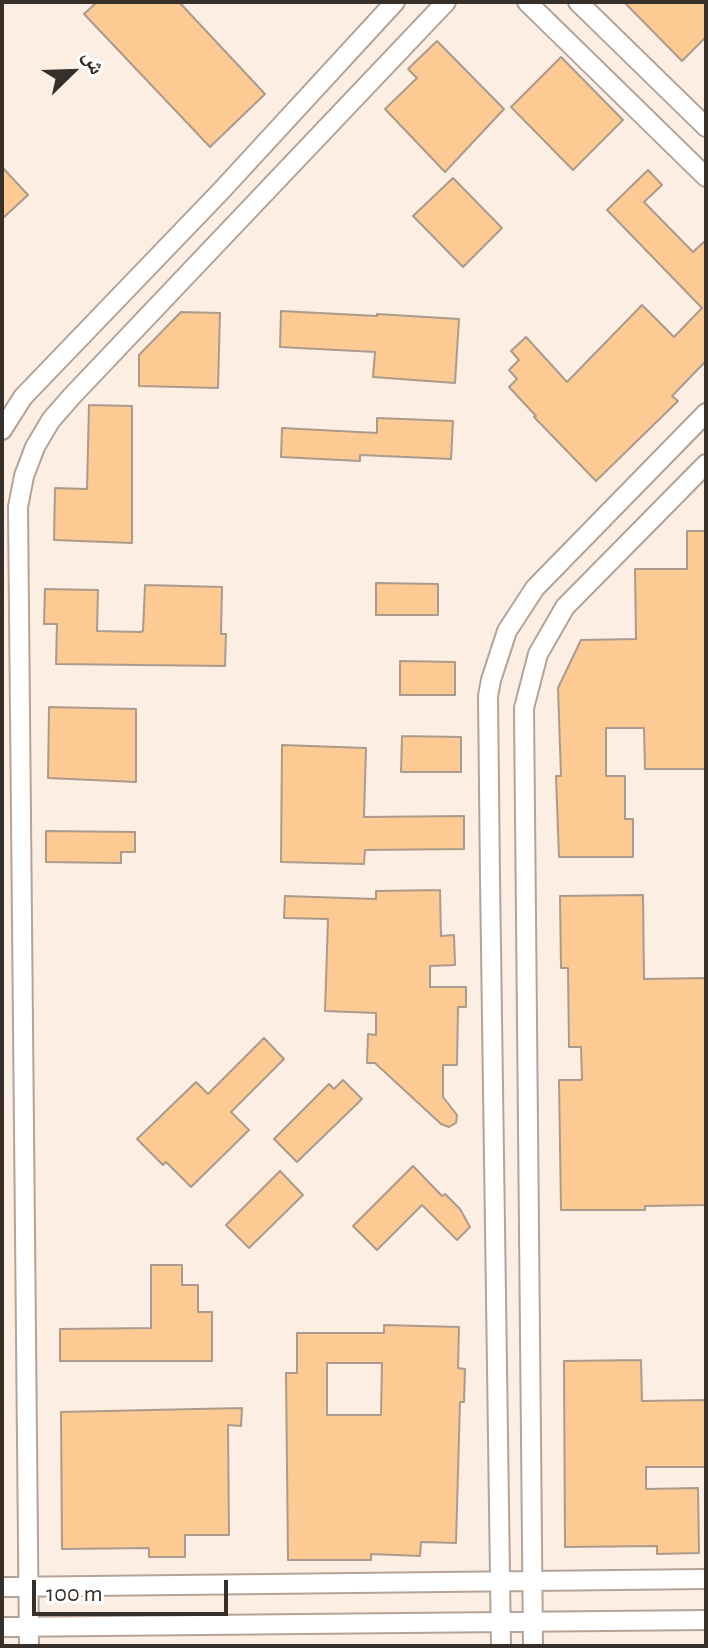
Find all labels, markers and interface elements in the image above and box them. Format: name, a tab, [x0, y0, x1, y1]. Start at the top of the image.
north arrow	[32, 32, 112, 112]
text: ش	[79, 48, 109, 78]
scale bar	[36, 1564, 232, 1614]
text: 100 m	[46, 1582, 103, 1606]

